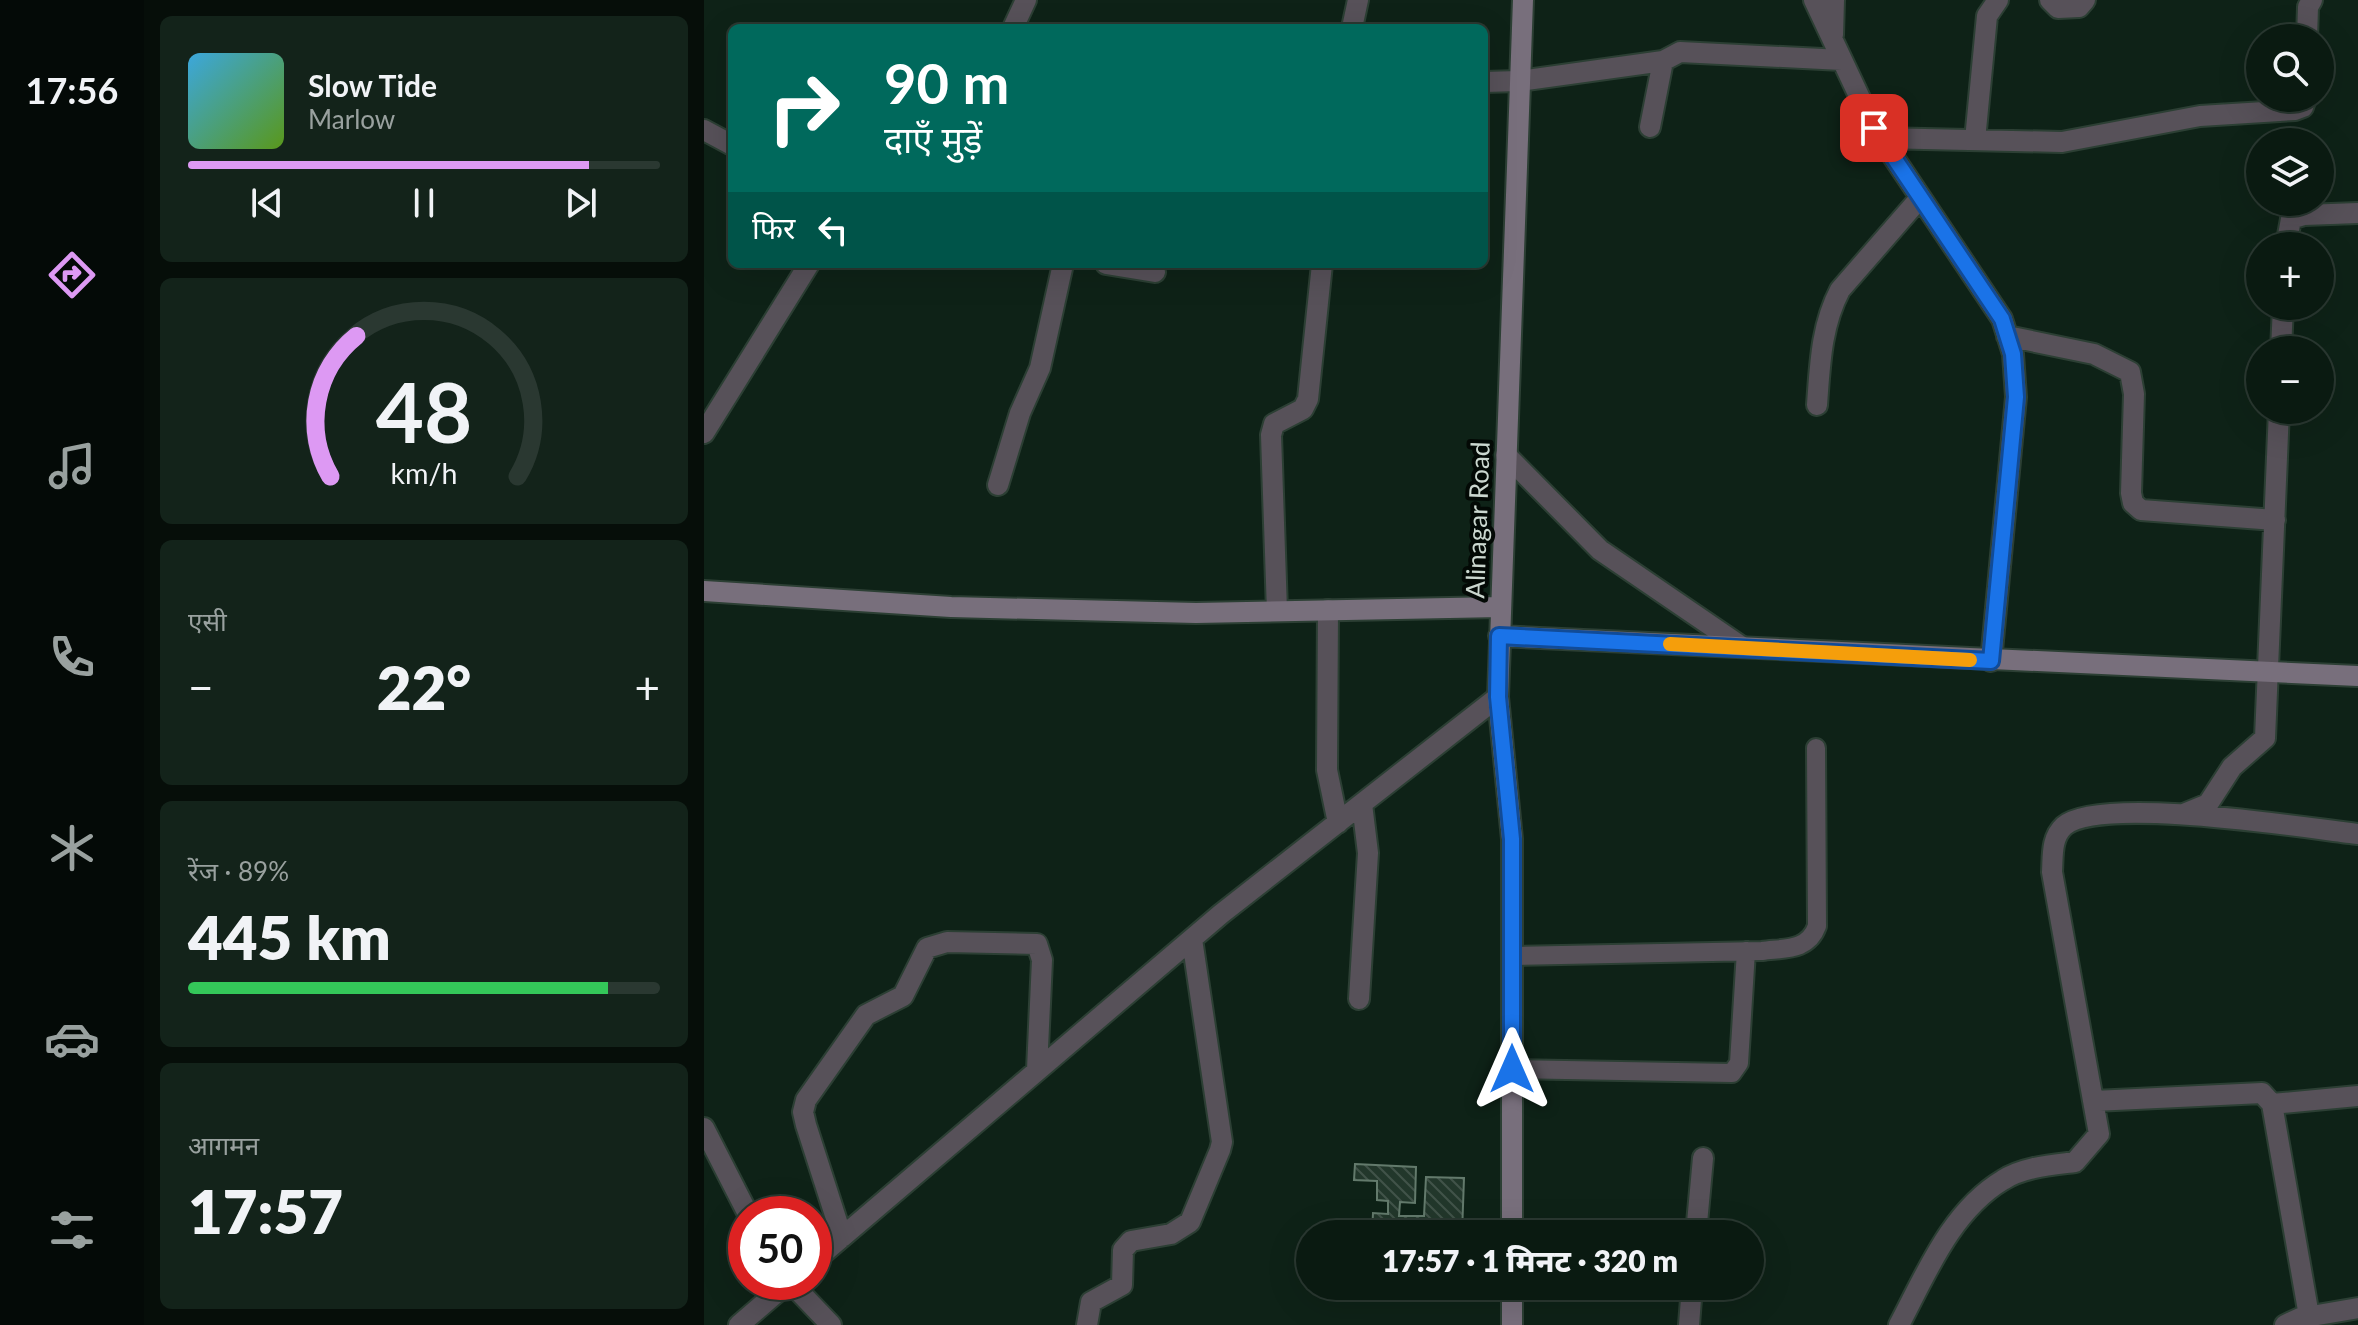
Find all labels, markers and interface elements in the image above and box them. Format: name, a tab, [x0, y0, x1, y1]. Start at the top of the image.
map controls	[2246, 24, 2334, 424]
button: search	[2246, 24, 2334, 112]
text: 90 m	[884, 49, 1009, 116]
icon: right	[752, 56, 856, 160]
text: Slow Tide	[308, 67, 437, 103]
text: 17:56	[26, 68, 118, 112]
pin	[1840, 94, 1908, 162]
text: Marlow	[308, 103, 395, 135]
icon: arrive	[1852, 106, 1896, 150]
text: दाएँ मुड़ें	[884, 117, 982, 161]
button: layers	[2246, 128, 2334, 216]
icon: previous	[245, 181, 289, 225]
icon: pause	[402, 181, 446, 225]
icon: next	[559, 181, 603, 225]
icon: left	[811, 208, 855, 252]
text: फिर	[752, 209, 795, 245]
button: +	[2246, 232, 2334, 320]
icon: directions	[44, 247, 100, 303]
button: −	[2246, 336, 2334, 424]
text: 48	[376, 360, 472, 460]
icon: music	[44, 438, 100, 494]
street label: Alinagar Road	[1458, 441, 1496, 599]
text: km/h	[391, 456, 457, 490]
text: एसी	[188, 605, 227, 637]
icon: phone	[44, 629, 100, 685]
text: 22°	[377, 651, 471, 723]
text: −	[188, 661, 214, 713]
text: +	[634, 661, 660, 713]
icon: climate	[44, 820, 100, 876]
text: रेंज · 89%	[188, 855, 289, 887]
text: 445 km	[188, 901, 391, 973]
icon: car	[44, 1011, 100, 1067]
position arrow	[1470, 1027, 1554, 1111]
text: आगमन	[188, 1129, 259, 1161]
text: 17:57	[188, 1175, 343, 1247]
speed limit sign: 50	[728, 1196, 832, 1300]
icon: filters	[44, 1202, 100, 1258]
text: 17:57 · 1 मिनट · 320 m	[1382, 1242, 1678, 1278]

